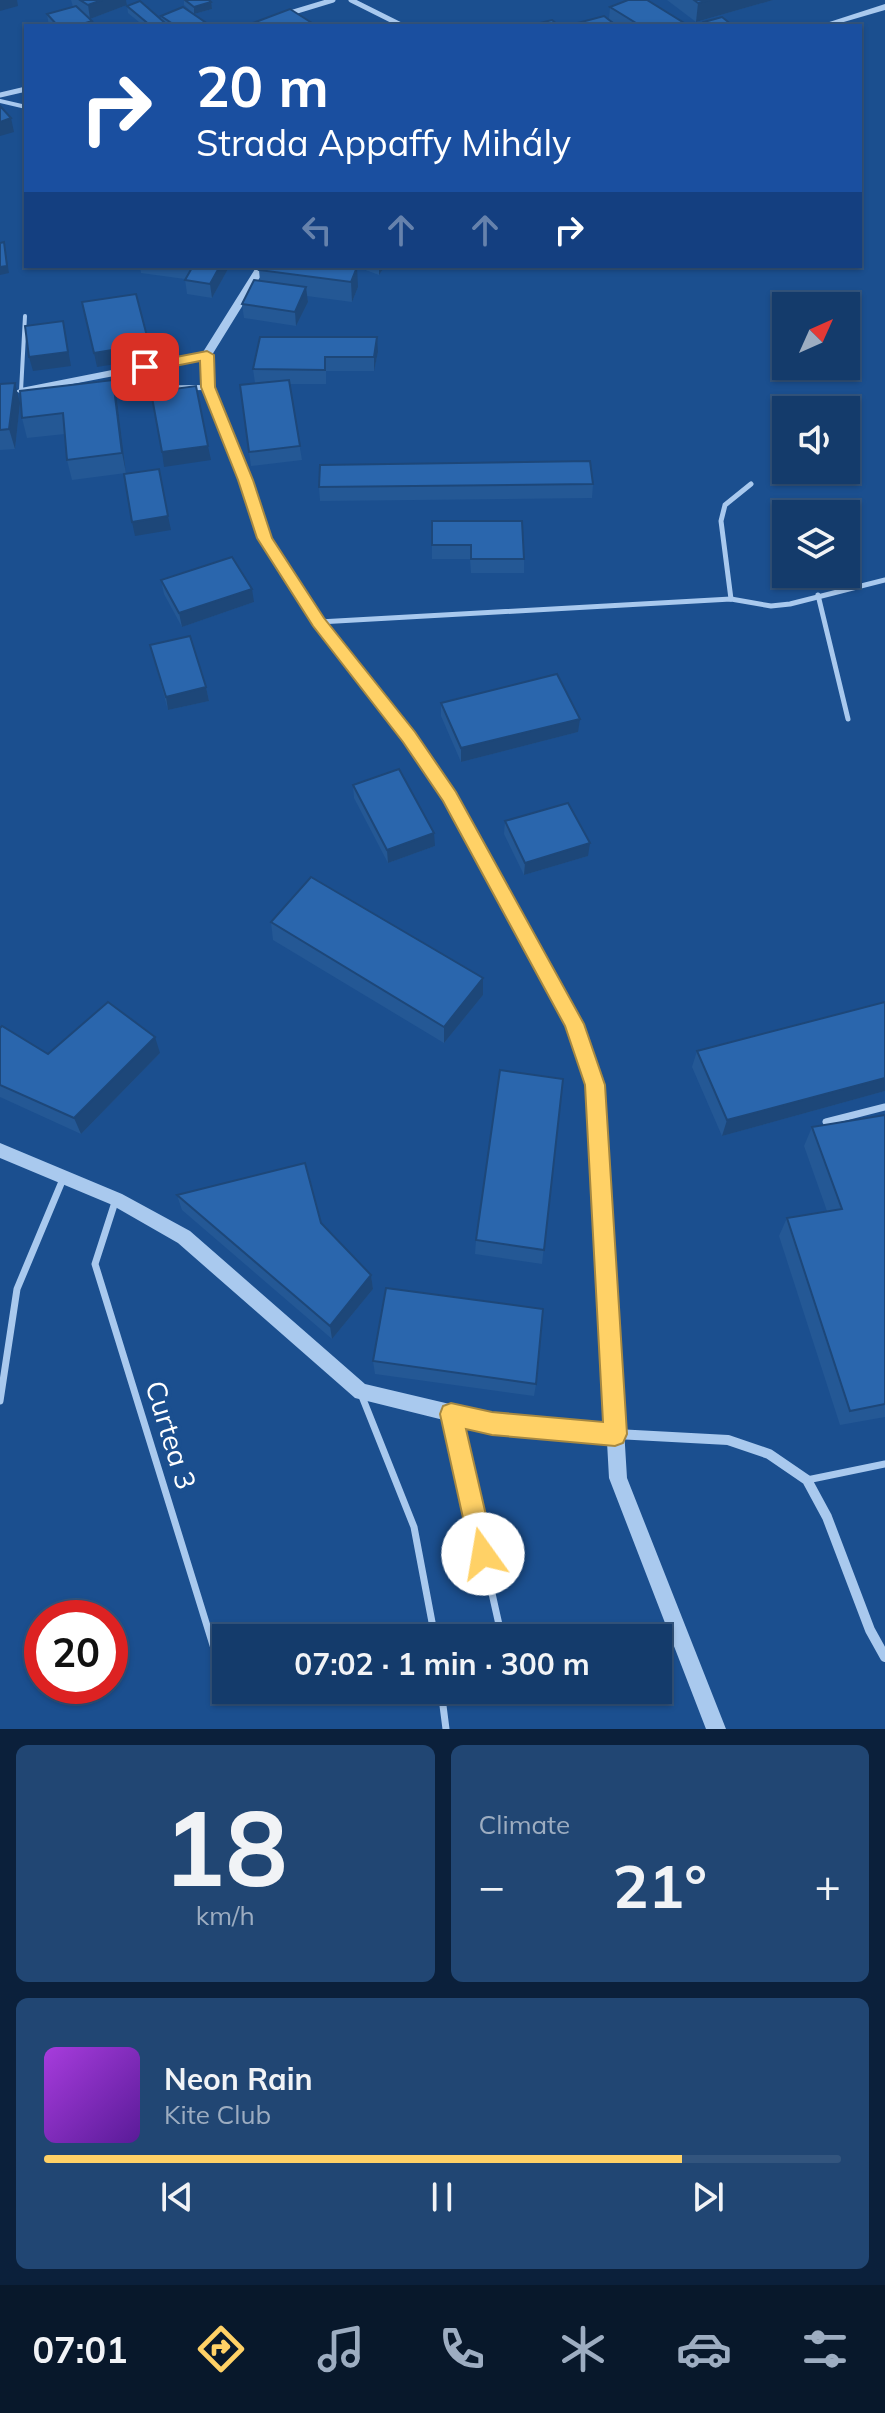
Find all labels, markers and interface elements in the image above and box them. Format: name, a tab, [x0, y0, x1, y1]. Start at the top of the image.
text: 20 m	[196, 51, 329, 121]
icon: right	[64, 56, 168, 160]
text: Strada Appaffy Mihály	[196, 120, 571, 165]
icon: left	[295, 208, 339, 252]
icon: ahead	[379, 208, 423, 252]
icon: ahead	[463, 208, 507, 252]
icon: right	[547, 208, 591, 252]
north arrow	[772, 292, 860, 380]
map controls	[772, 292, 860, 588]
pin	[111, 333, 179, 401]
icon: arrive	[123, 345, 167, 389]
button: sound	[772, 396, 860, 484]
button: layers	[772, 500, 860, 588]
street label: Curtea 3	[138, 1376, 205, 1493]
position arrow	[441, 1512, 525, 1596]
speed limit sign: 20	[24, 1600, 128, 1704]
text: 07:02 · 1 min · 300 m	[294, 1645, 590, 1683]
text: 18	[163, 1781, 288, 1912]
text: Climate	[479, 1808, 570, 1841]
text: 21°	[612, 1848, 707, 1923]
text: −	[479, 1858, 505, 1913]
text: +	[815, 1858, 841, 1913]
text: km/h	[196, 1899, 255, 1932]
text: Neon Rain	[164, 2060, 313, 2098]
text: Kite Club	[164, 2098, 271, 2131]
icon: previous	[155, 2175, 199, 2219]
icon: pause	[420, 2175, 464, 2219]
icon: next	[686, 2175, 730, 2219]
icon: directions	[193, 2321, 249, 2377]
icon: music	[313, 2321, 369, 2377]
icon: phone	[434, 2321, 490, 2377]
icon: climate	[555, 2321, 611, 2377]
icon: car	[676, 2321, 732, 2377]
icon: filters	[797, 2321, 853, 2377]
text: 07:01	[32, 2327, 128, 2372]

